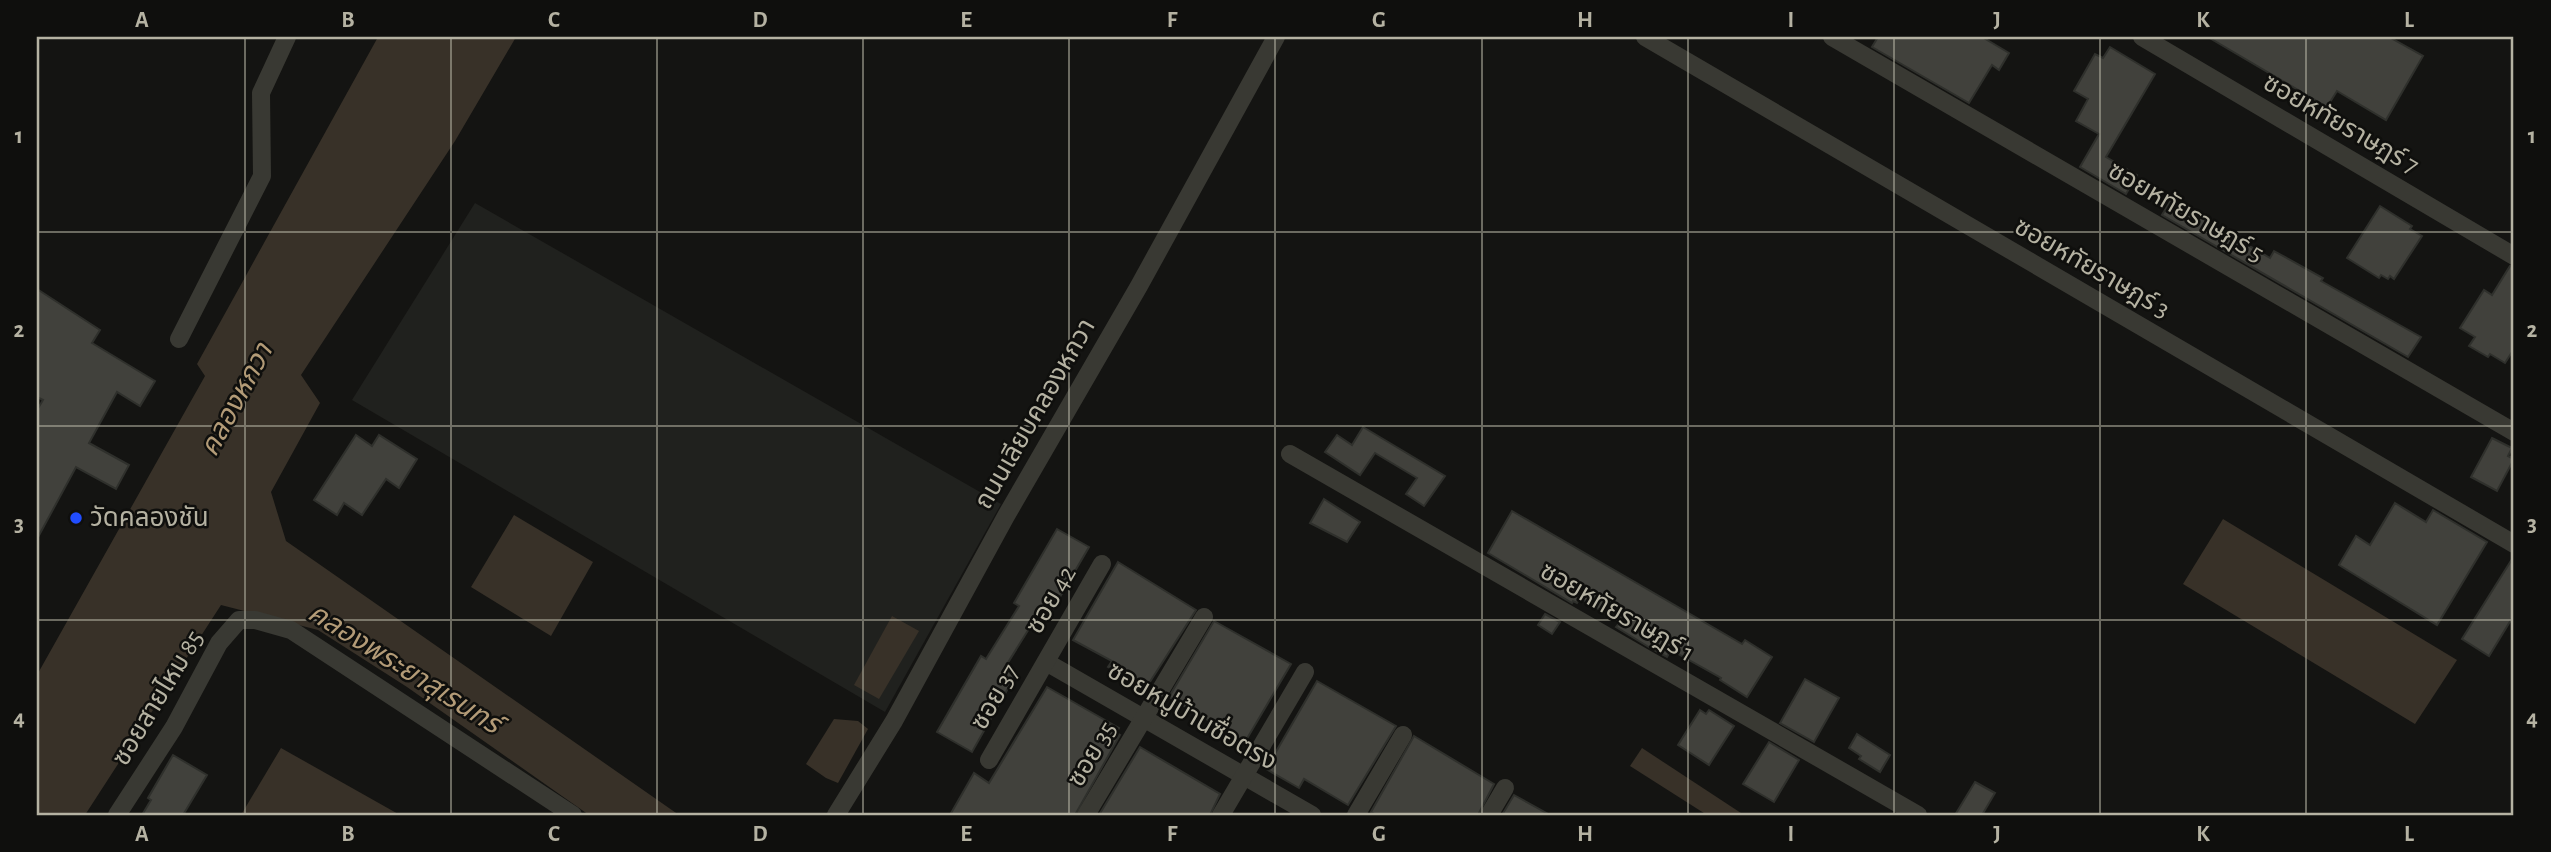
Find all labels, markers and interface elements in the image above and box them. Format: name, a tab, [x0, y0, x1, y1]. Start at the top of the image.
text: A	[135, 9, 149, 32]
text: B	[341, 9, 355, 32]
text: C	[548, 9, 560, 32]
text: D	[752, 9, 768, 32]
text: E	[960, 9, 972, 32]
text: F	[1167, 9, 1178, 32]
text: G	[1372, 9, 1386, 32]
text: H	[1577, 9, 1593, 32]
text: I	[1788, 9, 1794, 32]
text: J	[1993, 9, 2001, 32]
text: K	[2196, 9, 2210, 32]
text: L	[2404, 9, 2414, 32]
street label: ซอยหทัยราษฎร์ 7	[2259, 69, 2423, 179]
text: 1	[15, 125, 23, 148]
text: 1	[2528, 125, 2536, 148]
street label: ซอยหทัยราษฎร์ 5	[2104, 157, 2268, 267]
street label: ซอยหทัยราษฎร์ 3	[2010, 213, 2174, 323]
street label: ถนนเลียบคลองหกวา	[970, 314, 1100, 514]
text: 2	[14, 319, 25, 342]
text: 2	[2527, 319, 2538, 342]
water label: คลองหกวา	[196, 338, 279, 461]
place label: วัดคลองชัน	[90, 505, 209, 531]
marker: วัดคลองชัน	[68, 510, 84, 526]
text: 3	[14, 513, 24, 536]
text: 3	[2527, 513, 2537, 536]
street label: ซอยหทัยราษฎร์ 1	[1536, 558, 1698, 666]
street label: ซอย 42	[1021, 562, 1081, 638]
water label: คลองพระยาสุเรนทร์	[302, 599, 510, 744]
street label: ซอยสายไหม 85	[107, 626, 208, 770]
street label: ซอยหมู่บ้านซื่อตรง	[1102, 652, 1284, 777]
street label: ซอย 37	[966, 660, 1024, 734]
text: 4	[13, 707, 25, 730]
text: 4	[2526, 707, 2538, 730]
street label: ซอย 35	[1063, 717, 1121, 791]
text: A	[135, 823, 149, 846]
text: B	[341, 823, 355, 846]
text: C	[548, 823, 560, 846]
text: D	[752, 823, 768, 846]
text: E	[960, 823, 972, 846]
text: F	[1167, 823, 1178, 846]
text: G	[1372, 823, 1386, 846]
text: H	[1577, 823, 1593, 846]
text: I	[1788, 823, 1794, 846]
text: J	[1993, 823, 2001, 846]
text: K	[2196, 823, 2210, 846]
text: L	[2404, 823, 2414, 846]

